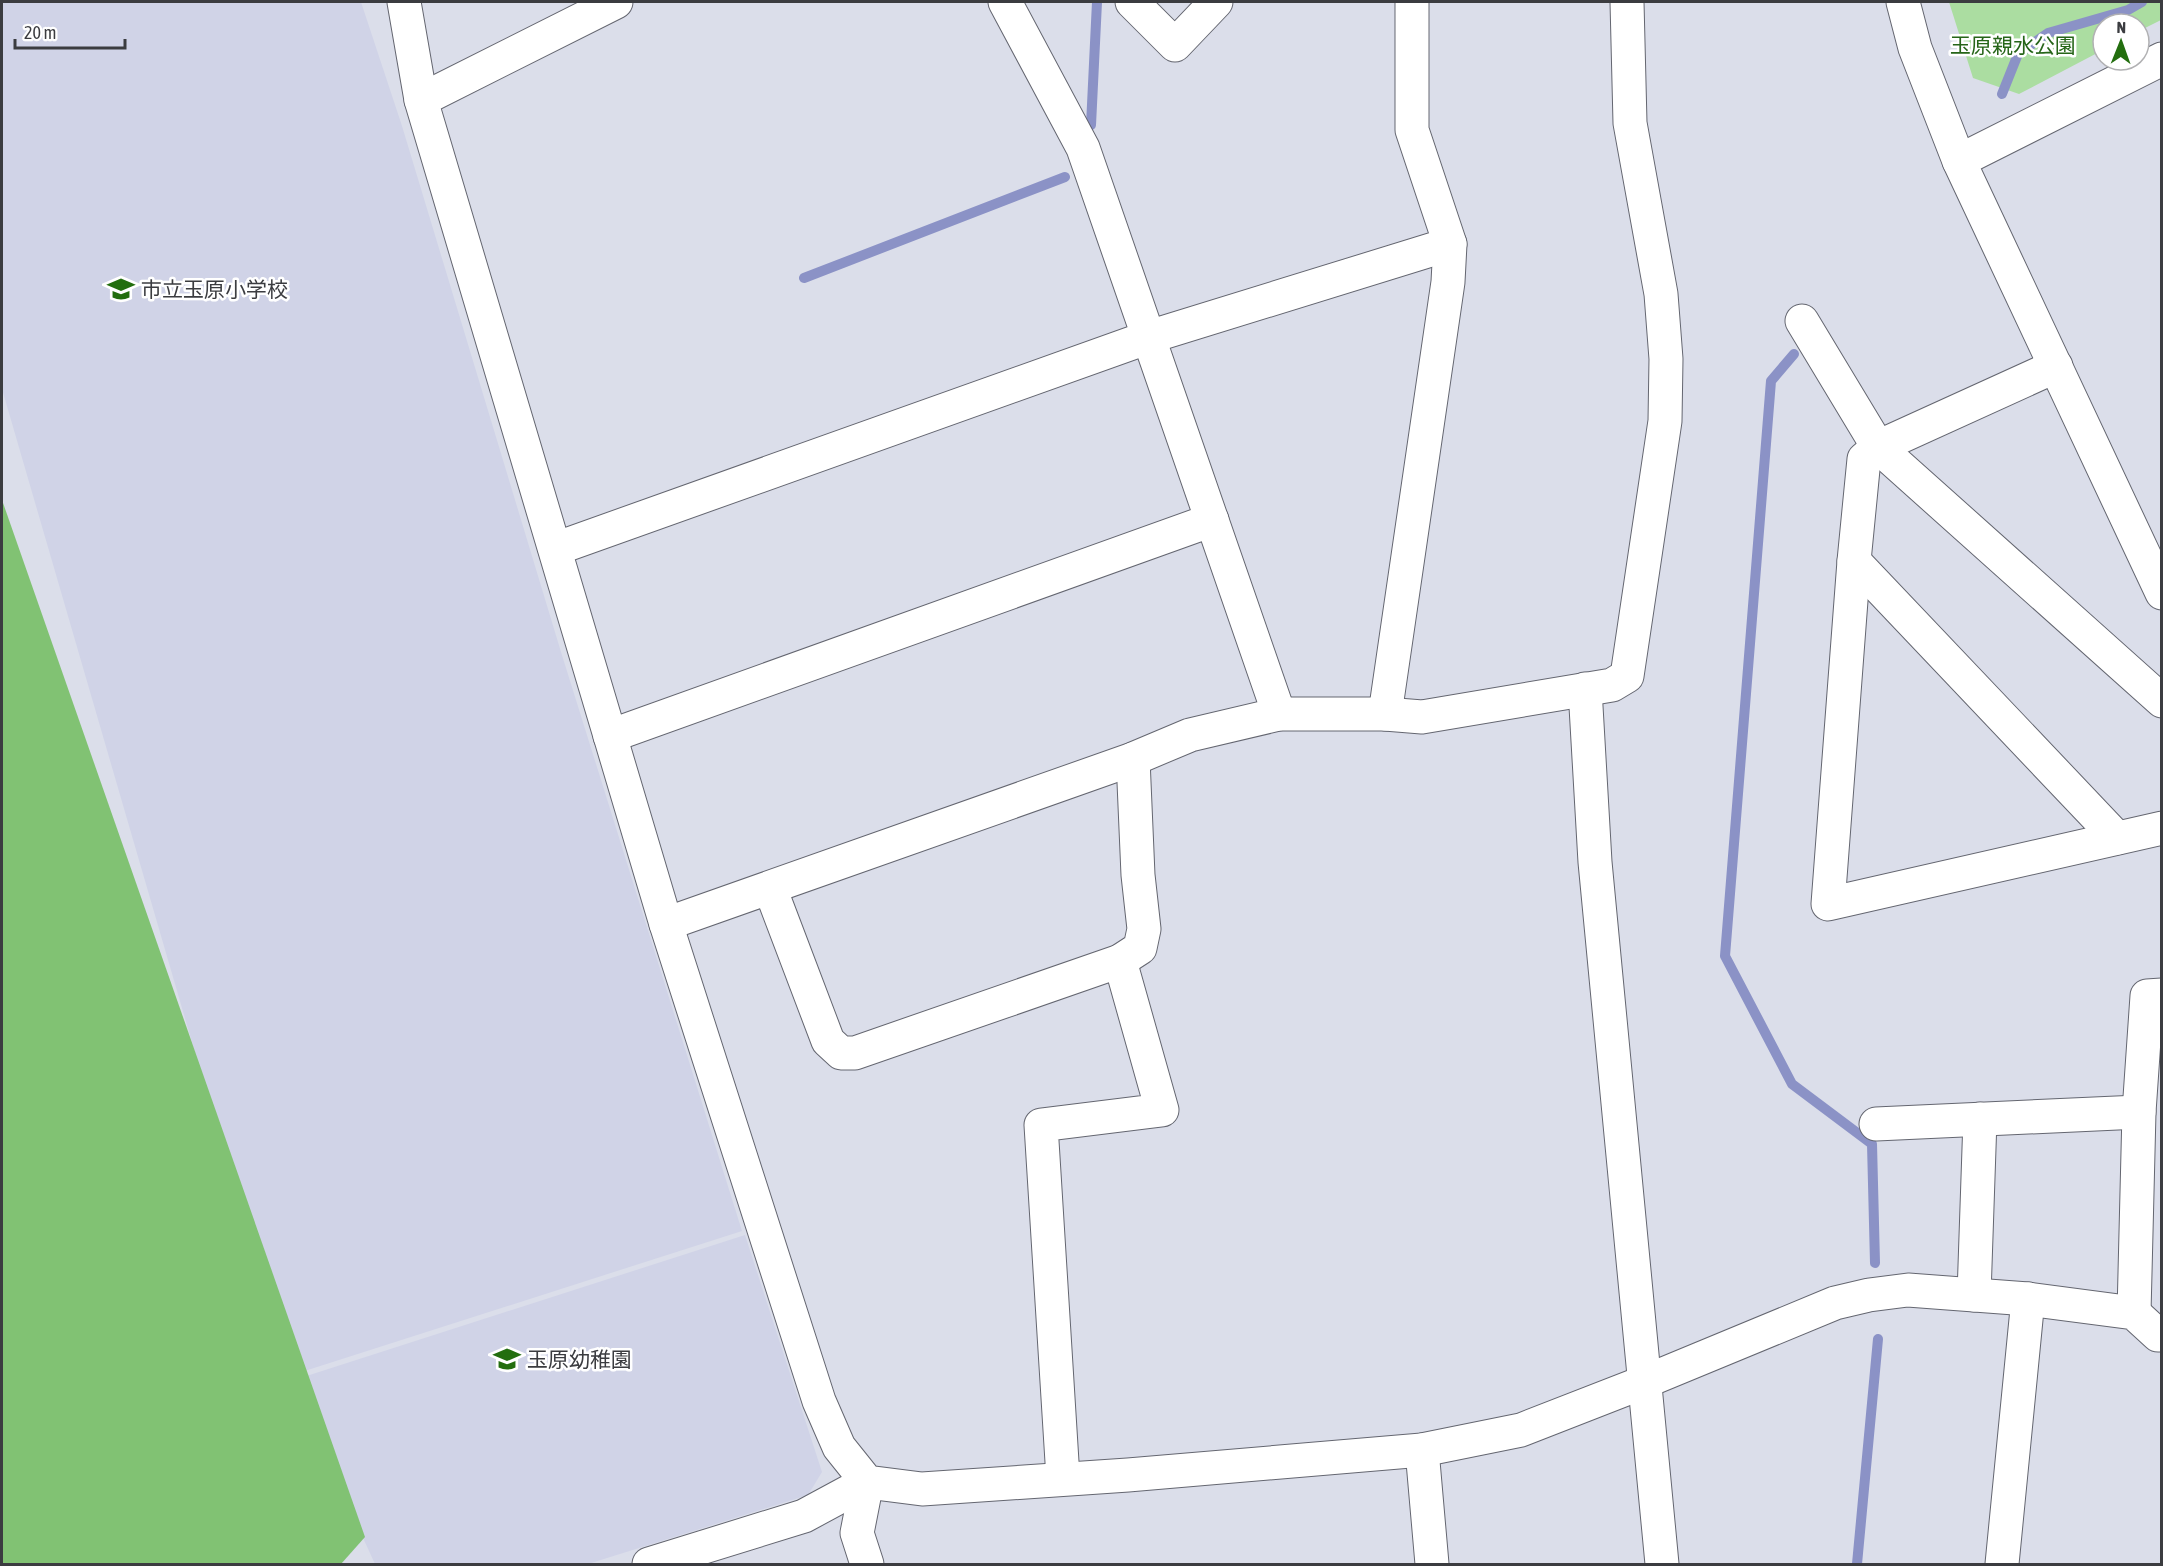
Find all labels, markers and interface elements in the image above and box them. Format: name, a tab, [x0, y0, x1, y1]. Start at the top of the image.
scale bar	[15, 12, 124, 50]
north arrow	[2091, 12, 2151, 72]
text: N	[2116, 18, 2126, 36]
text: 20 m	[24, 22, 56, 43]
park label: 玉原親水公園	[1950, 33, 2076, 57]
school or university icon: 市立玉原小学校	[106, 274, 136, 304]
place label: 市立玉原小学校	[141, 277, 288, 301]
school or university icon: 玉原幼稚園	[492, 1344, 522, 1374]
place label: 玉原幼稚園	[527, 1347, 632, 1371]

